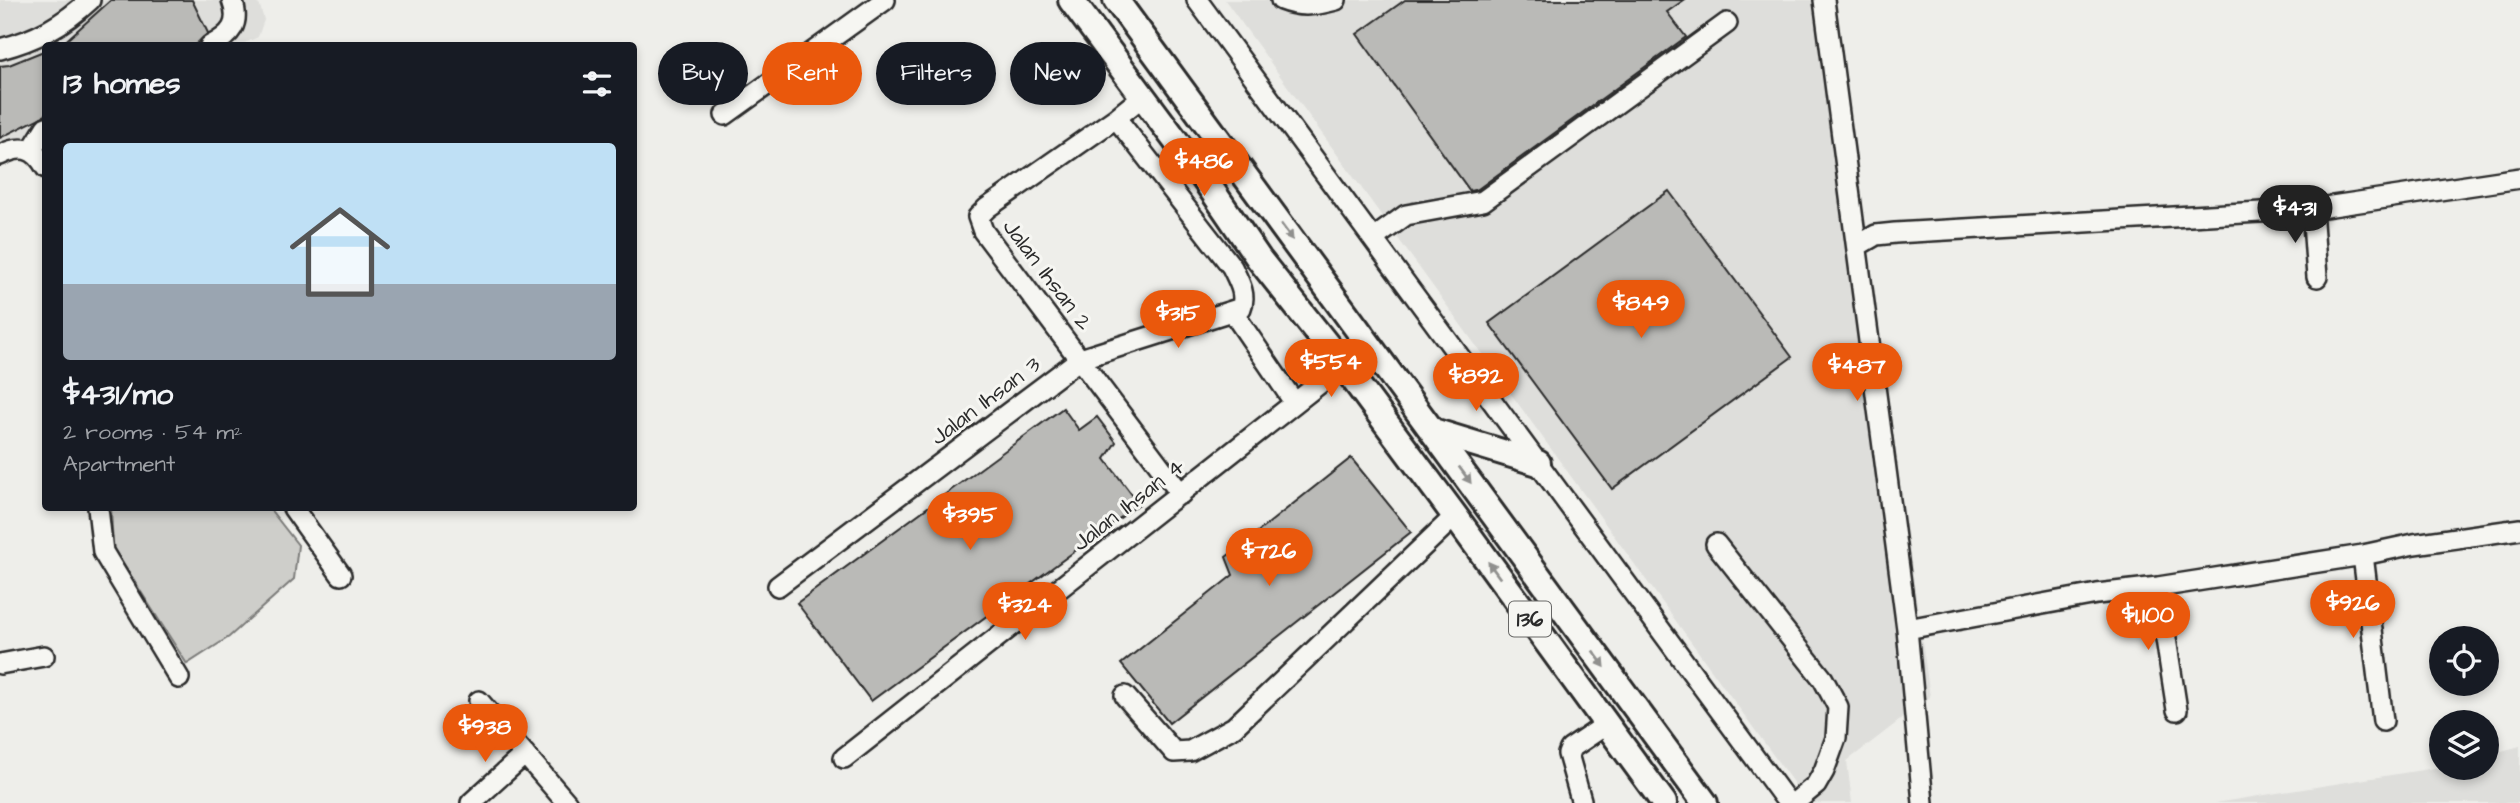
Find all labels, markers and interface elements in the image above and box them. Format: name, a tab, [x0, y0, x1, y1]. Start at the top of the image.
chip: Buy	[658, 42, 748, 105]
chip: Rent	[762, 42, 862, 105]
chip: Filters	[876, 42, 996, 105]
chip: New	[1010, 42, 1106, 105]
text: 13 homes	[63, 63, 180, 105]
icon: filters	[578, 65, 616, 103]
pin: $486	[1163, 138, 1245, 198]
text: $486	[1175, 145, 1233, 177]
pin: $431	[2254, 186, 2336, 245]
icon: home	[277, 189, 403, 315]
text: $431	[2273, 192, 2317, 224]
street label: Jalan Ihsan 2	[995, 212, 1100, 337]
one-way arrow	[1280, 223, 1294, 241]
pin: $849	[1600, 280, 1682, 340]
text: $849	[1613, 287, 1669, 319]
pin: $315	[1137, 290, 1219, 350]
text: $315	[1156, 297, 1200, 329]
pin: $554	[1290, 340, 1372, 399]
pin: $487	[1816, 344, 1898, 403]
text: $554	[1300, 346, 1362, 378]
street label: Jalan Ihsan 3	[924, 349, 1048, 453]
text: $487	[1828, 350, 1886, 382]
pin: $892	[1435, 354, 1517, 413]
text: $892	[1449, 360, 1503, 392]
text: $431/mo	[63, 374, 173, 416]
text: 2 rooms · 54 m²	[63, 416, 243, 448]
text: Apartment	[63, 448, 175, 480]
street label: Jalan Ihsan 4	[1066, 451, 1192, 559]
one-way arrow	[1458, 466, 1472, 484]
pin: $395	[929, 492, 1011, 552]
text: $395	[943, 499, 997, 531]
pin: $726	[1228, 528, 1310, 588]
text: $726	[1242, 535, 1296, 567]
one-way arrow	[1487, 561, 1501, 579]
pin: $926	[2312, 580, 2394, 640]
pin: $324	[984, 582, 1066, 642]
text: $926	[2326, 587, 2380, 619]
text: $324	[998, 589, 1052, 621]
pin: $1,100	[2091, 592, 2205, 652]
text: $1,100	[2122, 599, 2174, 631]
road number: 136	[1509, 602, 1551, 636]
map controls	[2429, 626, 2499, 780]
button: locate	[2429, 626, 2499, 696]
one-way arrow	[1592, 650, 1606, 668]
pin: $938	[444, 704, 526, 764]
button: layers	[2429, 710, 2499, 780]
text: $938	[459, 711, 511, 743]

